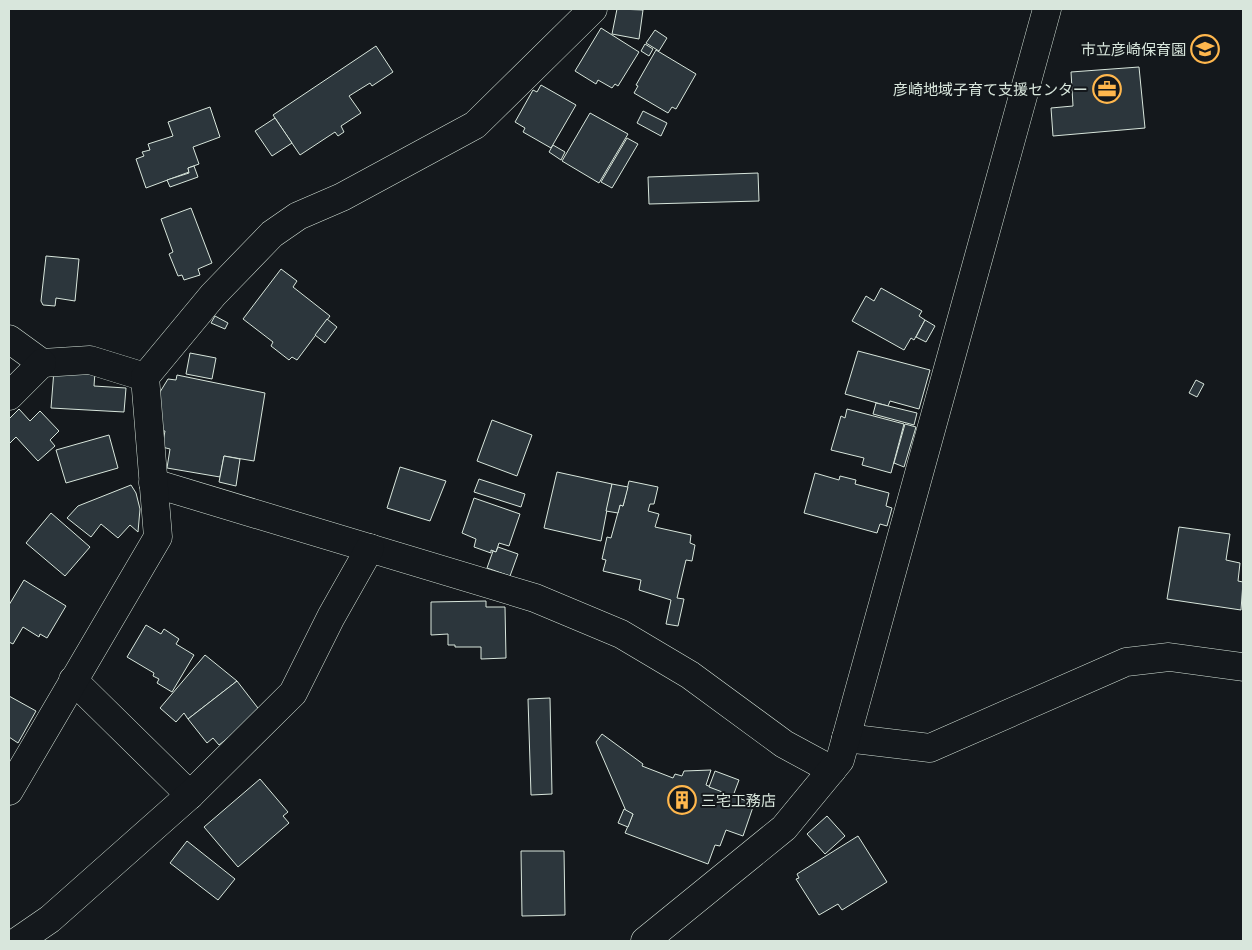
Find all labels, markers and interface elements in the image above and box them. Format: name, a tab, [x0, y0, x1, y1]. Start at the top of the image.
school or university icon: 市立彦崎保育園	[1190, 34, 1220, 64]
place label: 市立彦崎保育園	[1081, 40, 1186, 58]
office icon: 彦崎地域子育て支援センター	[1092, 74, 1122, 104]
place label: 彦崎地域子育て支援センター	[893, 80, 1088, 98]
building icon: 三宅工務店	[667, 785, 697, 815]
place label: 三宅工務店	[701, 791, 776, 809]

